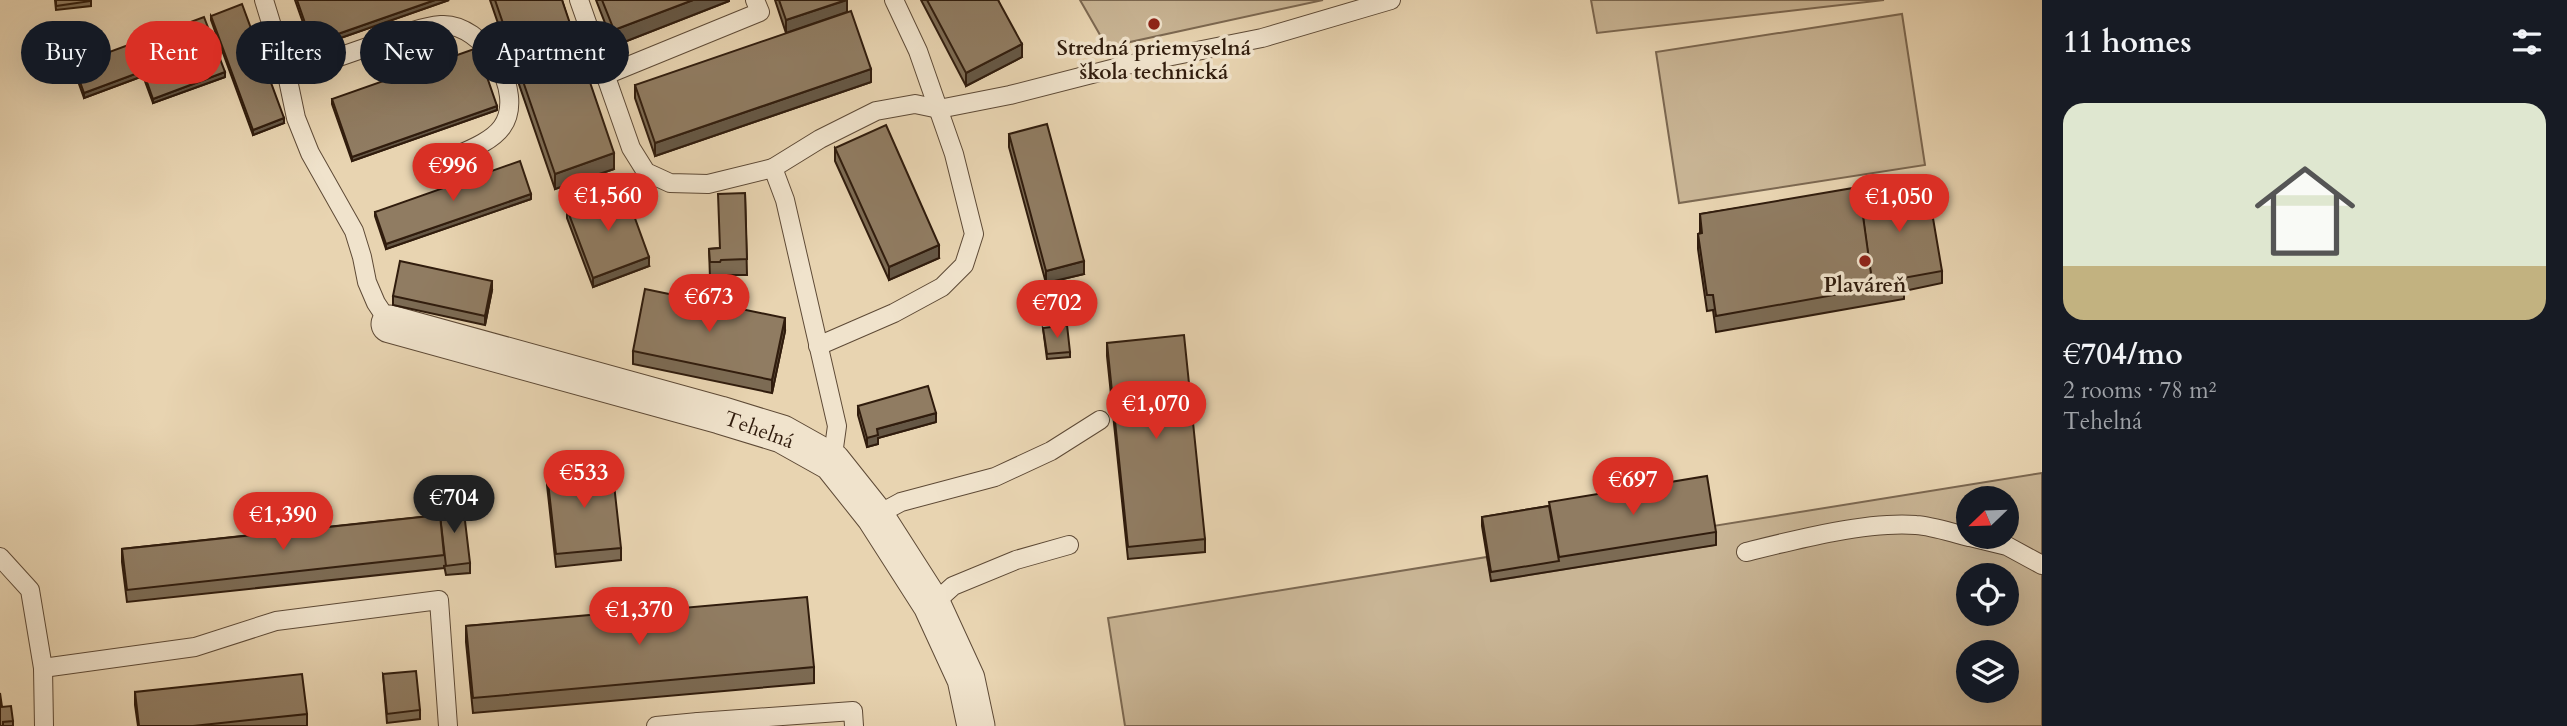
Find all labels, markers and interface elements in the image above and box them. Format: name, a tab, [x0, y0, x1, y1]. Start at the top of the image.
marker: Stredná priemyselná škola technická	[1146, 16, 1162, 32]
chip: Buy	[21, 21, 111, 84]
chip: Rent	[125, 21, 222, 84]
chip: Filters	[236, 21, 346, 84]
chip: New	[360, 21, 458, 84]
chip: Apartment	[472, 21, 629, 84]
text: 11 homes	[2063, 22, 2192, 63]
icon: filters	[2508, 23, 2546, 61]
place label: Stredná priemyselná škola technická	[1057, 34, 1252, 87]
pin: €996	[412, 144, 494, 203]
icon: home	[2242, 148, 2368, 274]
text: €996	[428, 150, 478, 181]
pin: €1,560	[551, 174, 665, 233]
pin: €1,050	[1842, 174, 1956, 234]
text: €1,560	[574, 180, 642, 211]
text: €1,050	[1865, 181, 1933, 212]
marker: Plaváreň	[1857, 253, 1873, 269]
place label: Plaváreň	[1823, 271, 1907, 300]
pin: €673	[668, 274, 750, 334]
pin: €702	[1016, 280, 1098, 340]
text: €673	[684, 281, 734, 312]
text: €702	[1032, 287, 1082, 318]
text: €704/mo	[2063, 334, 2183, 375]
text: 2 rooms · 78 m²	[2063, 375, 2216, 406]
pin: €1,070	[1099, 382, 1213, 441]
text: €1,070	[1122, 388, 1190, 419]
street label: Tehelná	[720, 404, 798, 456]
text: Tehelná	[2063, 406, 2142, 437]
pin: €533	[543, 450, 625, 510]
text: €533	[559, 457, 609, 488]
pin: €697	[1592, 458, 1674, 517]
text: €697	[1608, 464, 1658, 495]
pin: €704	[413, 476, 495, 535]
text: €704	[429, 482, 479, 513]
north arrow	[1956, 486, 2020, 550]
map controls	[1956, 486, 2019, 703]
pin: €1,390	[226, 492, 340, 552]
text: €1,390	[249, 499, 317, 530]
button: locate	[1956, 563, 2019, 626]
pin: €1,370	[582, 588, 696, 647]
text: €1,370	[605, 594, 673, 625]
button: layers	[1956, 640, 2019, 703]

